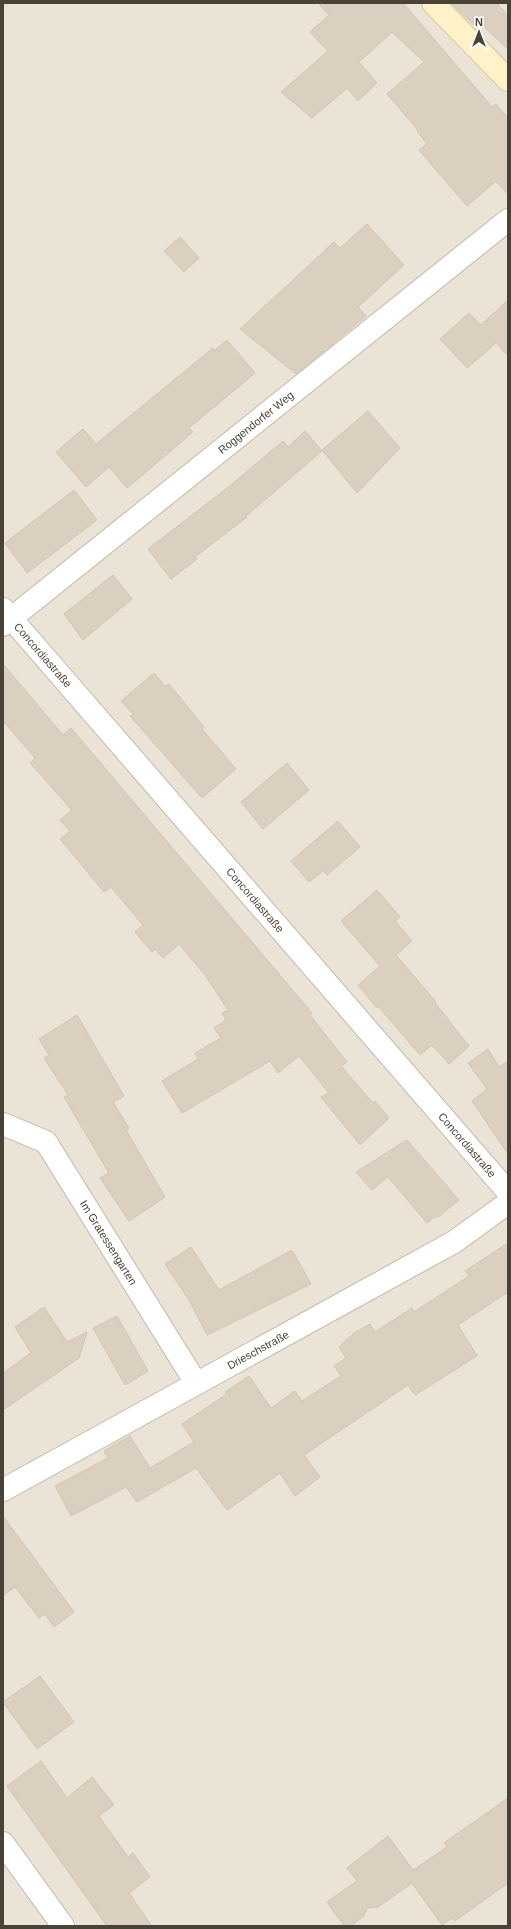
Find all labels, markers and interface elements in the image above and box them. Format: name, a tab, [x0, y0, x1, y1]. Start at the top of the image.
north arrow	[459, 12, 499, 52]
text: N	[475, 16, 483, 28]
street label: Roggendorfer Weg	[216, 389, 296, 456]
street label: Concordiastraße	[12, 620, 74, 690]
street label: Concordiastraße	[224, 865, 286, 935]
street label: Concordiastraße	[436, 1110, 498, 1180]
street label: Im Gratessengarten	[78, 1198, 139, 1287]
street label: Drieschstraße	[225, 1328, 291, 1372]

